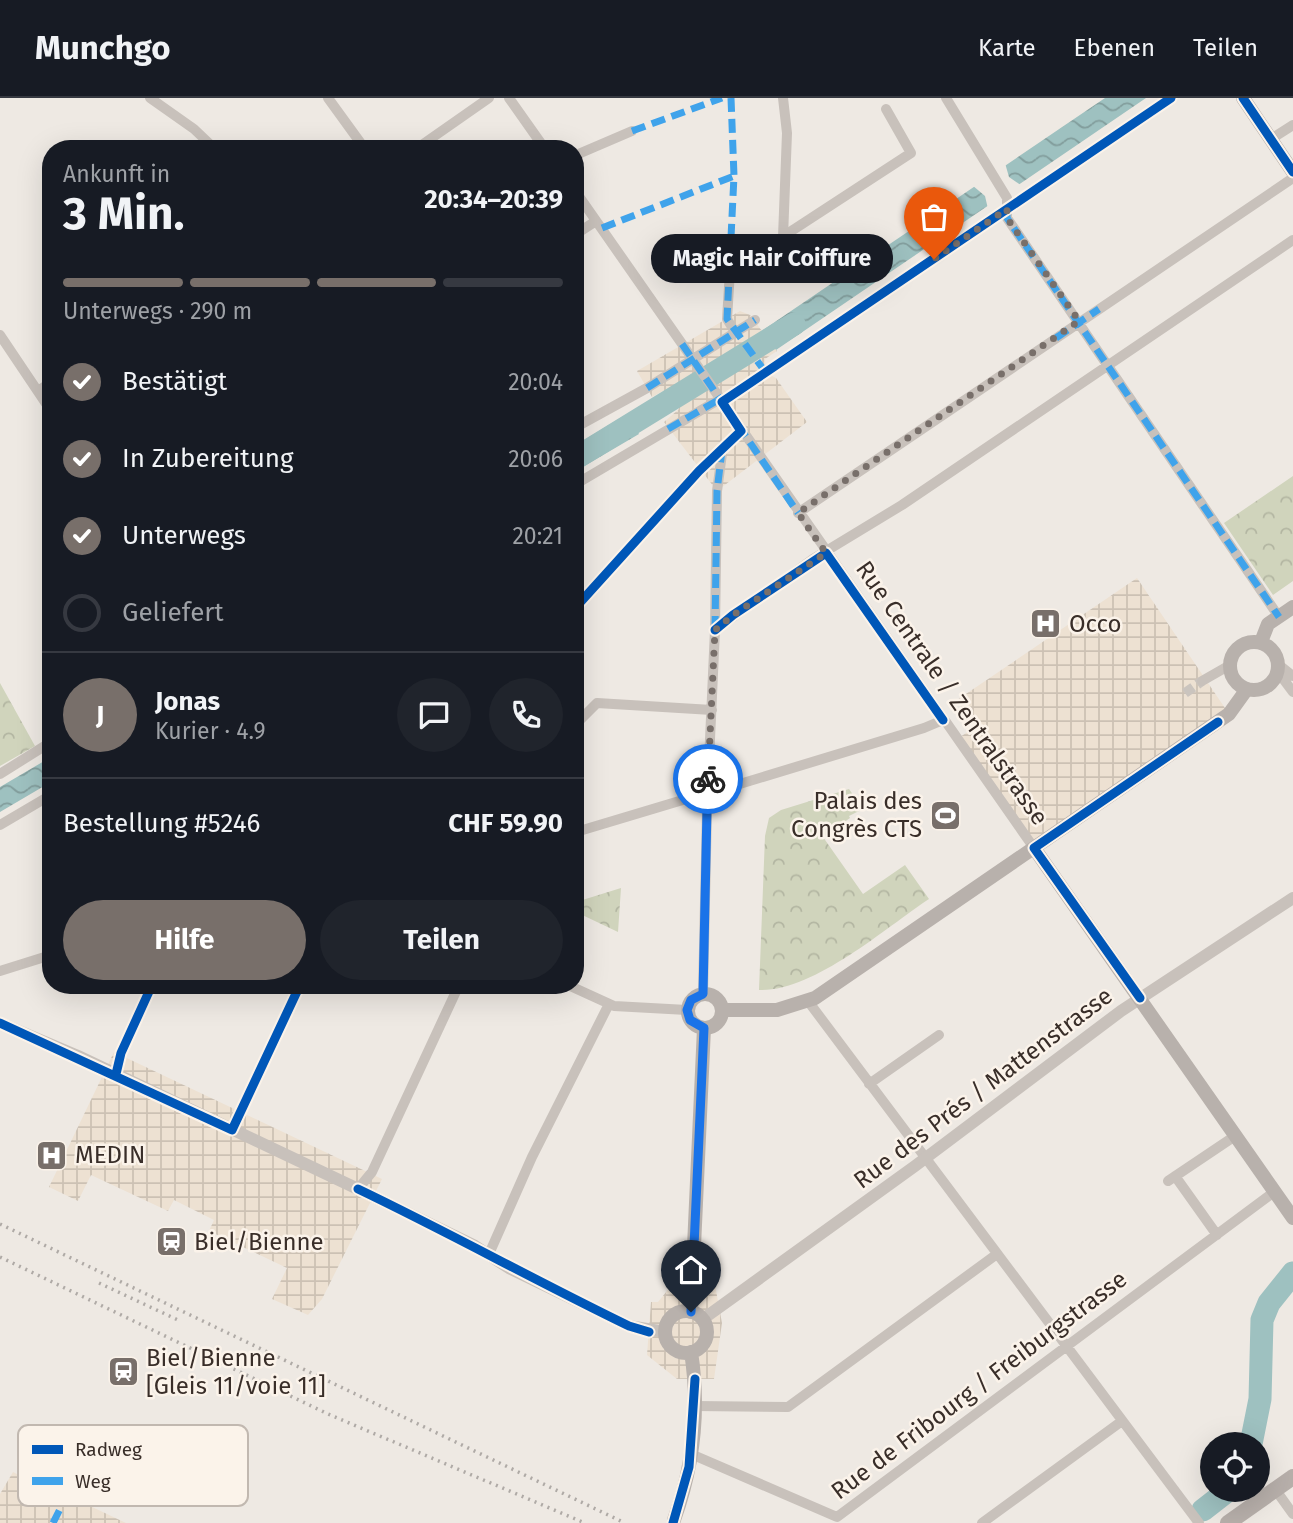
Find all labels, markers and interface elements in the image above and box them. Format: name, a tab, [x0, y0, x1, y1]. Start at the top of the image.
text: Munchgo	[35, 28, 170, 68]
text: Karte	[978, 34, 1036, 62]
text: Ebenen	[1074, 34, 1155, 62]
text: Teilen	[1193, 34, 1258, 62]
text: Ankunft in	[63, 160, 170, 188]
text: 20:34–20:39	[424, 184, 563, 215]
text: 3 Min.	[63, 186, 185, 241]
pin	[904, 187, 964, 259]
icon: bag	[915, 198, 953, 236]
callout: Magic Hair Coiffure	[650, 234, 892, 284]
text: Magic Hair Coiffure	[673, 244, 871, 272]
text: Unterwegs · 290 m	[63, 297, 252, 325]
icon: check	[63, 363, 101, 401]
text: Bestätigt	[122, 366, 227, 397]
text: 20:04	[508, 368, 563, 396]
icon: check	[63, 440, 101, 478]
text: In Zubereitung	[122, 443, 294, 474]
text: 20:06	[508, 445, 563, 473]
icon: check	[63, 517, 101, 555]
text: Unterwegs	[122, 520, 246, 551]
text: 20:21	[512, 522, 563, 550]
street label: Rue Centrale / Zentralstrasse	[850, 556, 1054, 830]
text: Geliefert	[122, 597, 224, 628]
hospital icon: Occo	[1029, 607, 1063, 641]
place label: Occo	[1069, 610, 1122, 638]
button: chat	[397, 678, 471, 752]
button: phone	[489, 678, 563, 752]
text: Jonas	[155, 686, 220, 717]
text: J	[96, 700, 104, 731]
text: Kurier · 4.9	[155, 717, 265, 745]
courier	[673, 744, 743, 814]
icon: bike	[689, 760, 727, 798]
place label: Palais des Congrès CTS	[791, 787, 922, 843]
sports icon: Palais des Congrès CTS	[928, 798, 962, 832]
text: Bestellung #5246	[63, 808, 260, 839]
text: CHF 59.90	[448, 808, 563, 839]
button: Hilfe	[63, 900, 306, 980]
button: Teilen	[320, 900, 563, 980]
street label: Rue des Prés / Mattenstrasse	[848, 982, 1118, 1194]
hospital icon: MEDIN	[35, 1138, 69, 1172]
place label: MEDIN	[75, 1141, 145, 1169]
station icon: Biel/Bienne	[154, 1225, 188, 1259]
place label: Biel/Bienne	[194, 1228, 324, 1256]
pin	[661, 1240, 721, 1312]
icon: home	[672, 1251, 710, 1289]
street label: Rue de Fribourg / Freiburgstrasse	[826, 1265, 1132, 1505]
place label: Biel/Bienne [Gleis 11/voie 11]	[146, 1344, 326, 1400]
station icon: Biel/Bienne [Gleis 11/voie 11]	[106, 1355, 140, 1389]
legend	[18, 1425, 248, 1506]
map controls	[1200, 1432, 1270, 1502]
button: locate	[1200, 1432, 1270, 1502]
text: Radweg	[75, 1438, 142, 1461]
text: Weg	[75, 1470, 111, 1493]

